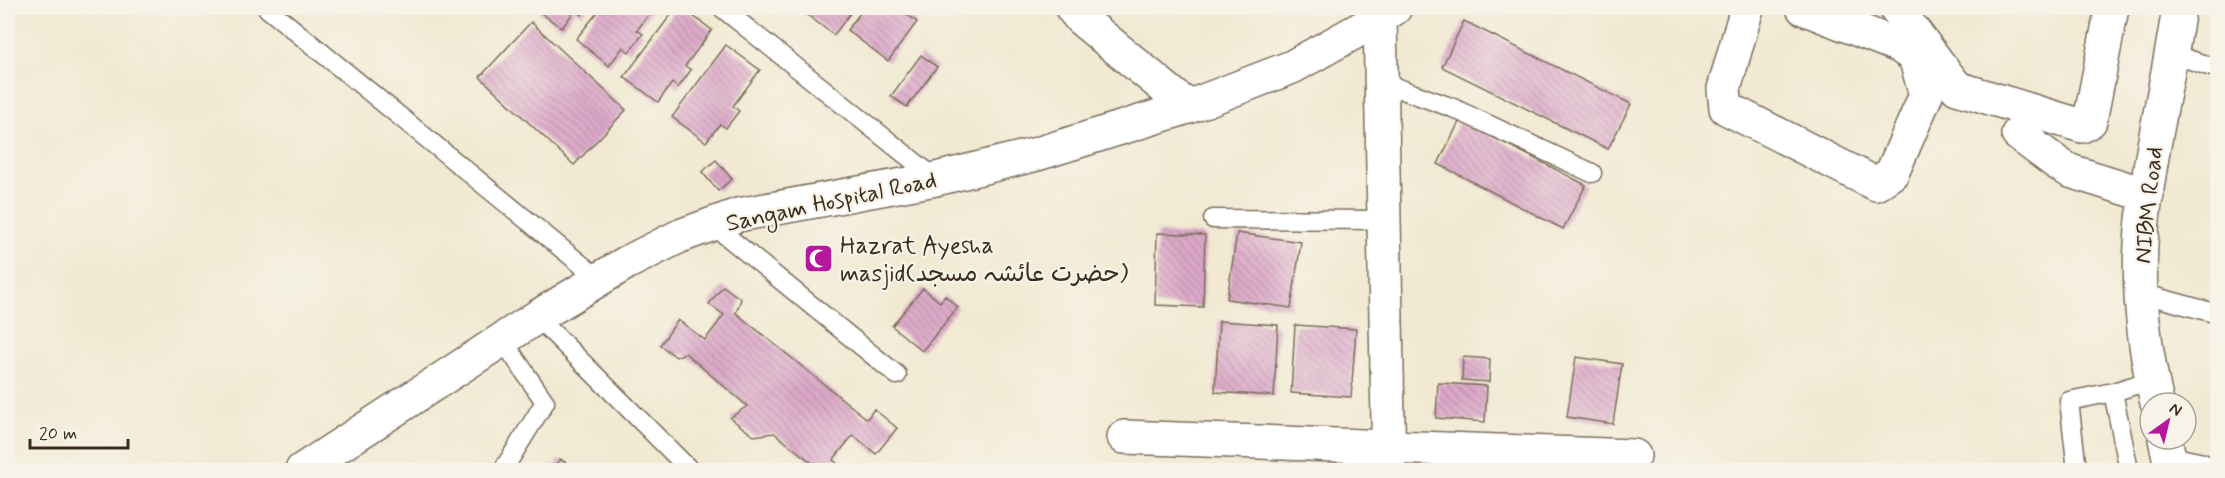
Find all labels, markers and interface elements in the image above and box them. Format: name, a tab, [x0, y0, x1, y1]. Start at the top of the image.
street label: NIBM Road	[2128, 145, 2171, 265]
street label: Sangam Hospital Road	[723, 165, 940, 242]
place label: Hazrat Ayesha masjid(حضرت عائشہ مسجد)	[840, 231, 1129, 290]
mosque icon: Hazrat Ayesha masjid(حضرت عائشہ مسجد)	[803, 243, 835, 275]
north arrow	[2138, 391, 2198, 451]
text: N	[2165, 398, 2186, 421]
scale bar	[30, 412, 128, 450]
text: 20 m	[39, 422, 77, 446]

